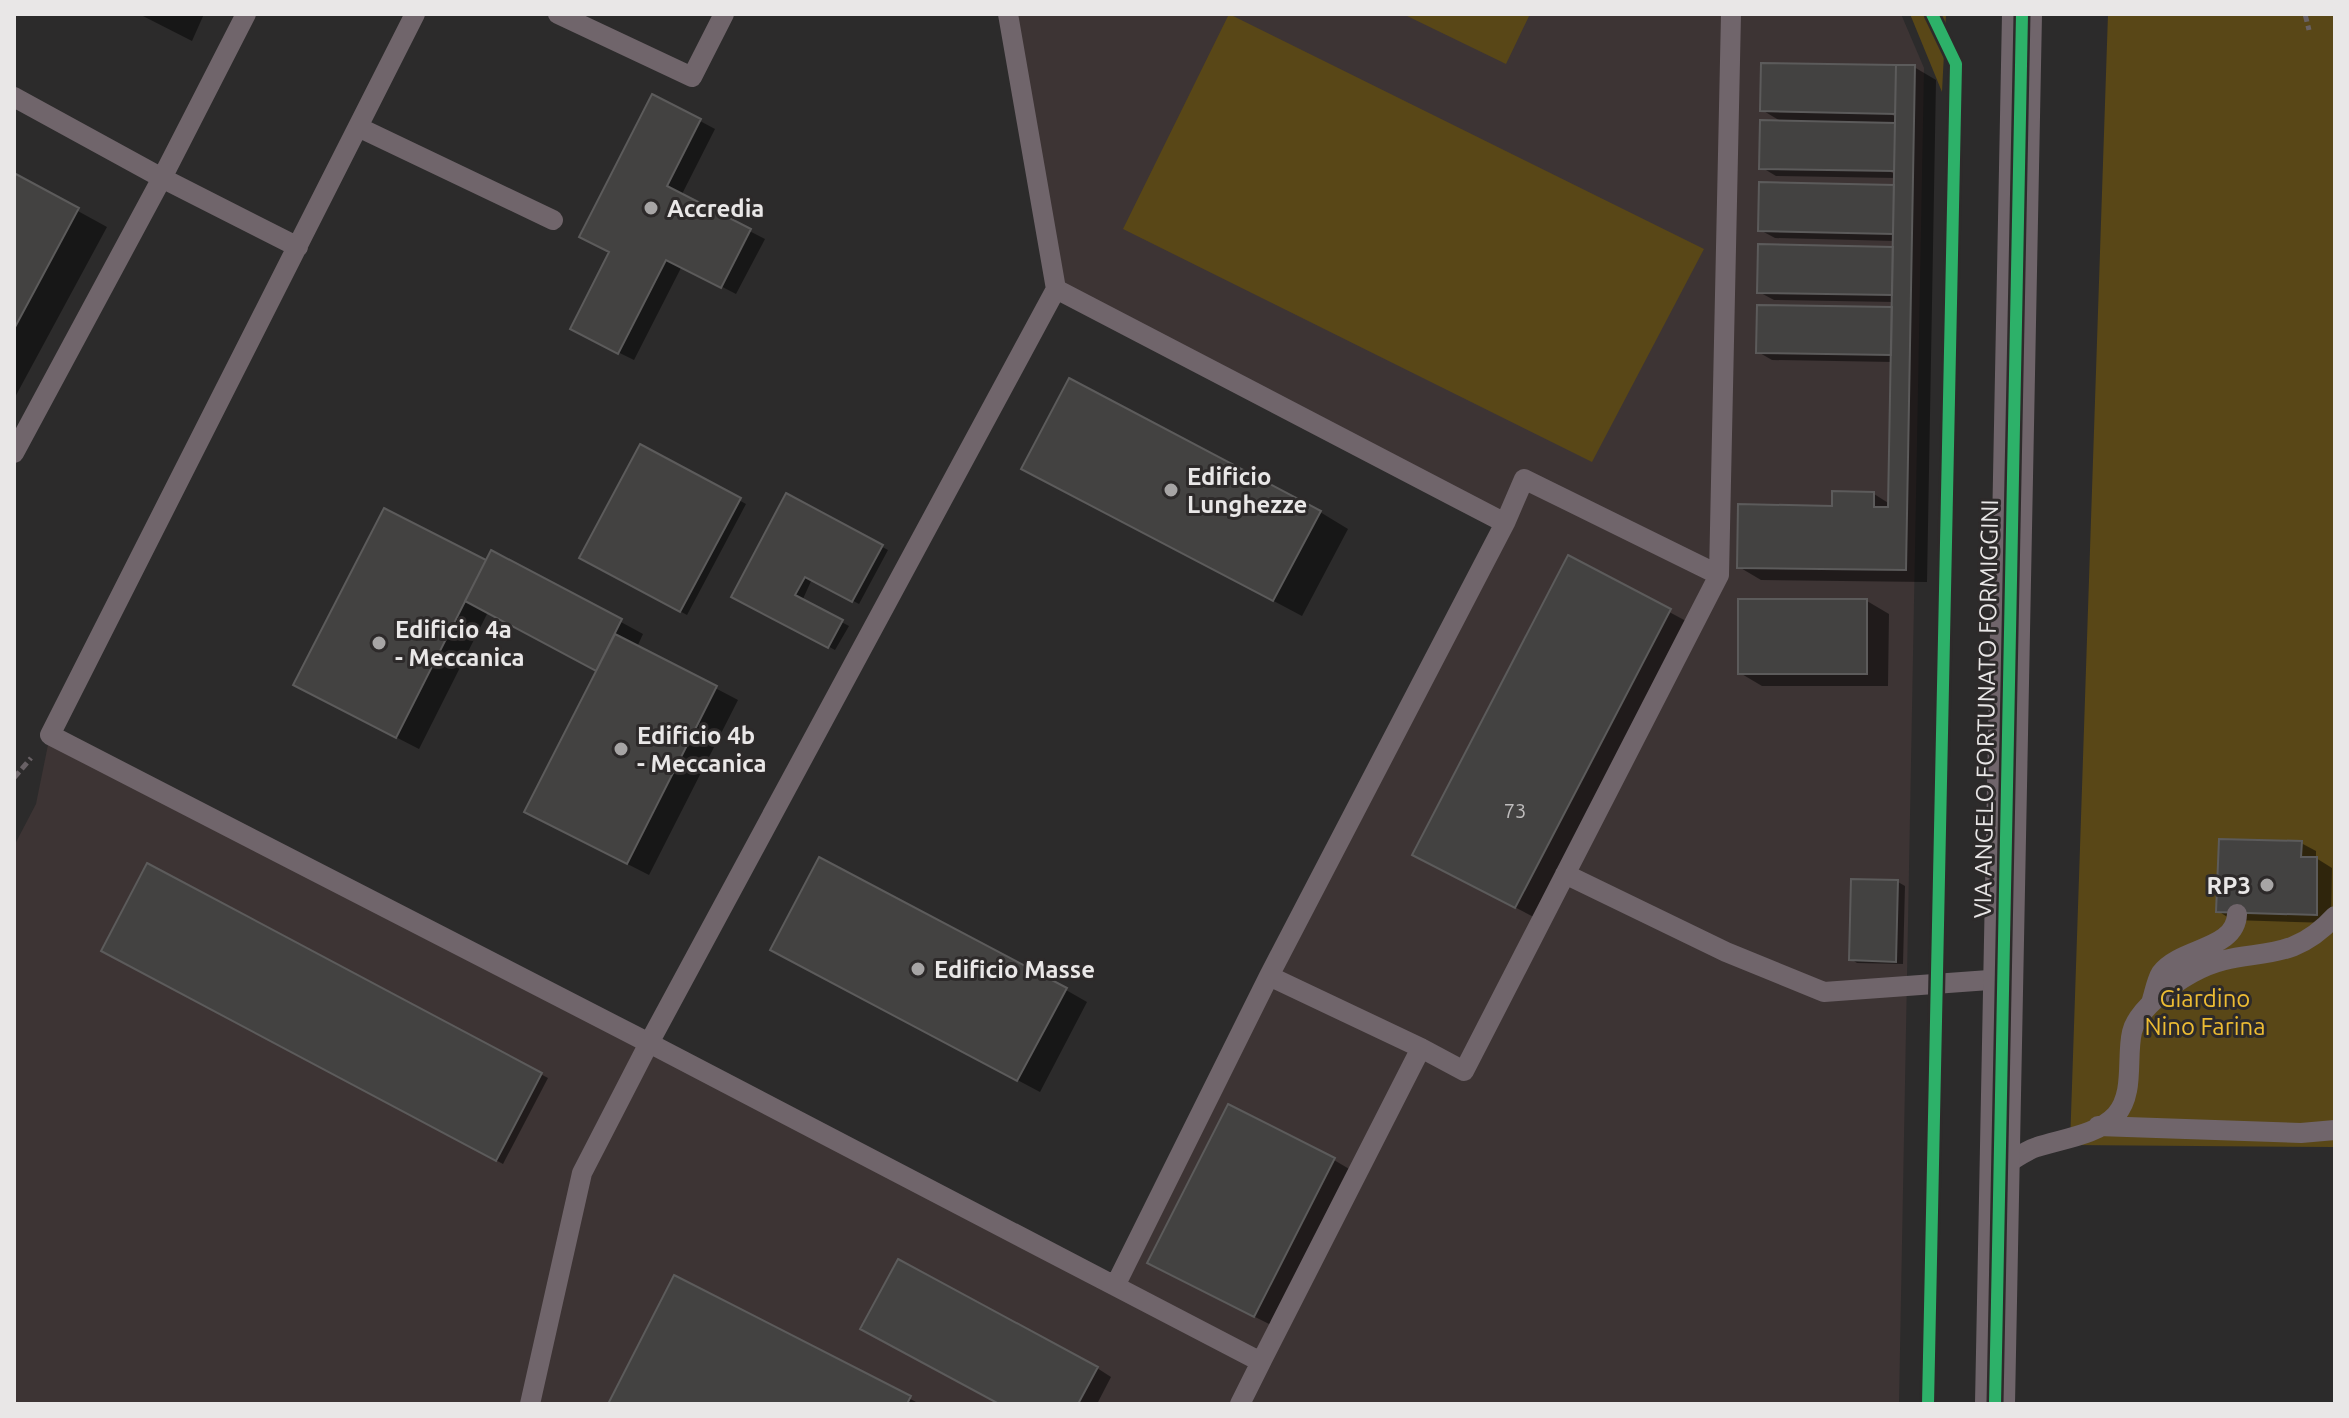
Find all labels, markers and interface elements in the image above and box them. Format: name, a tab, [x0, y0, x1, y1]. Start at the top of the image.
place label: Accredia	[667, 195, 764, 222]
marker: Accredia	[642, 199, 660, 217]
place label: Edificio Lunghezze	[1187, 463, 1307, 518]
marker: Edificio Lunghezze	[1162, 481, 1180, 499]
street label: VIA ANGELO FORTUNATO FORMIGGINI	[1969, 499, 2003, 919]
place label: Edificio 4a - Meccanica	[395, 616, 524, 671]
marker: Edificio 4a - Meccanica	[370, 634, 388, 652]
place label: Edificio 4b - Meccanica	[637, 722, 766, 777]
marker: Edificio 4b - Meccanica	[612, 740, 630, 758]
house number: 73	[1504, 799, 1526, 822]
place label: RP3	[2207, 872, 2251, 899]
marker: RP3	[2258, 876, 2276, 894]
place label: Edificio Masse	[934, 956, 1095, 983]
marker: Edificio Masse	[909, 960, 927, 978]
park label: Giardino Nino Farina	[2144, 985, 2266, 1040]

